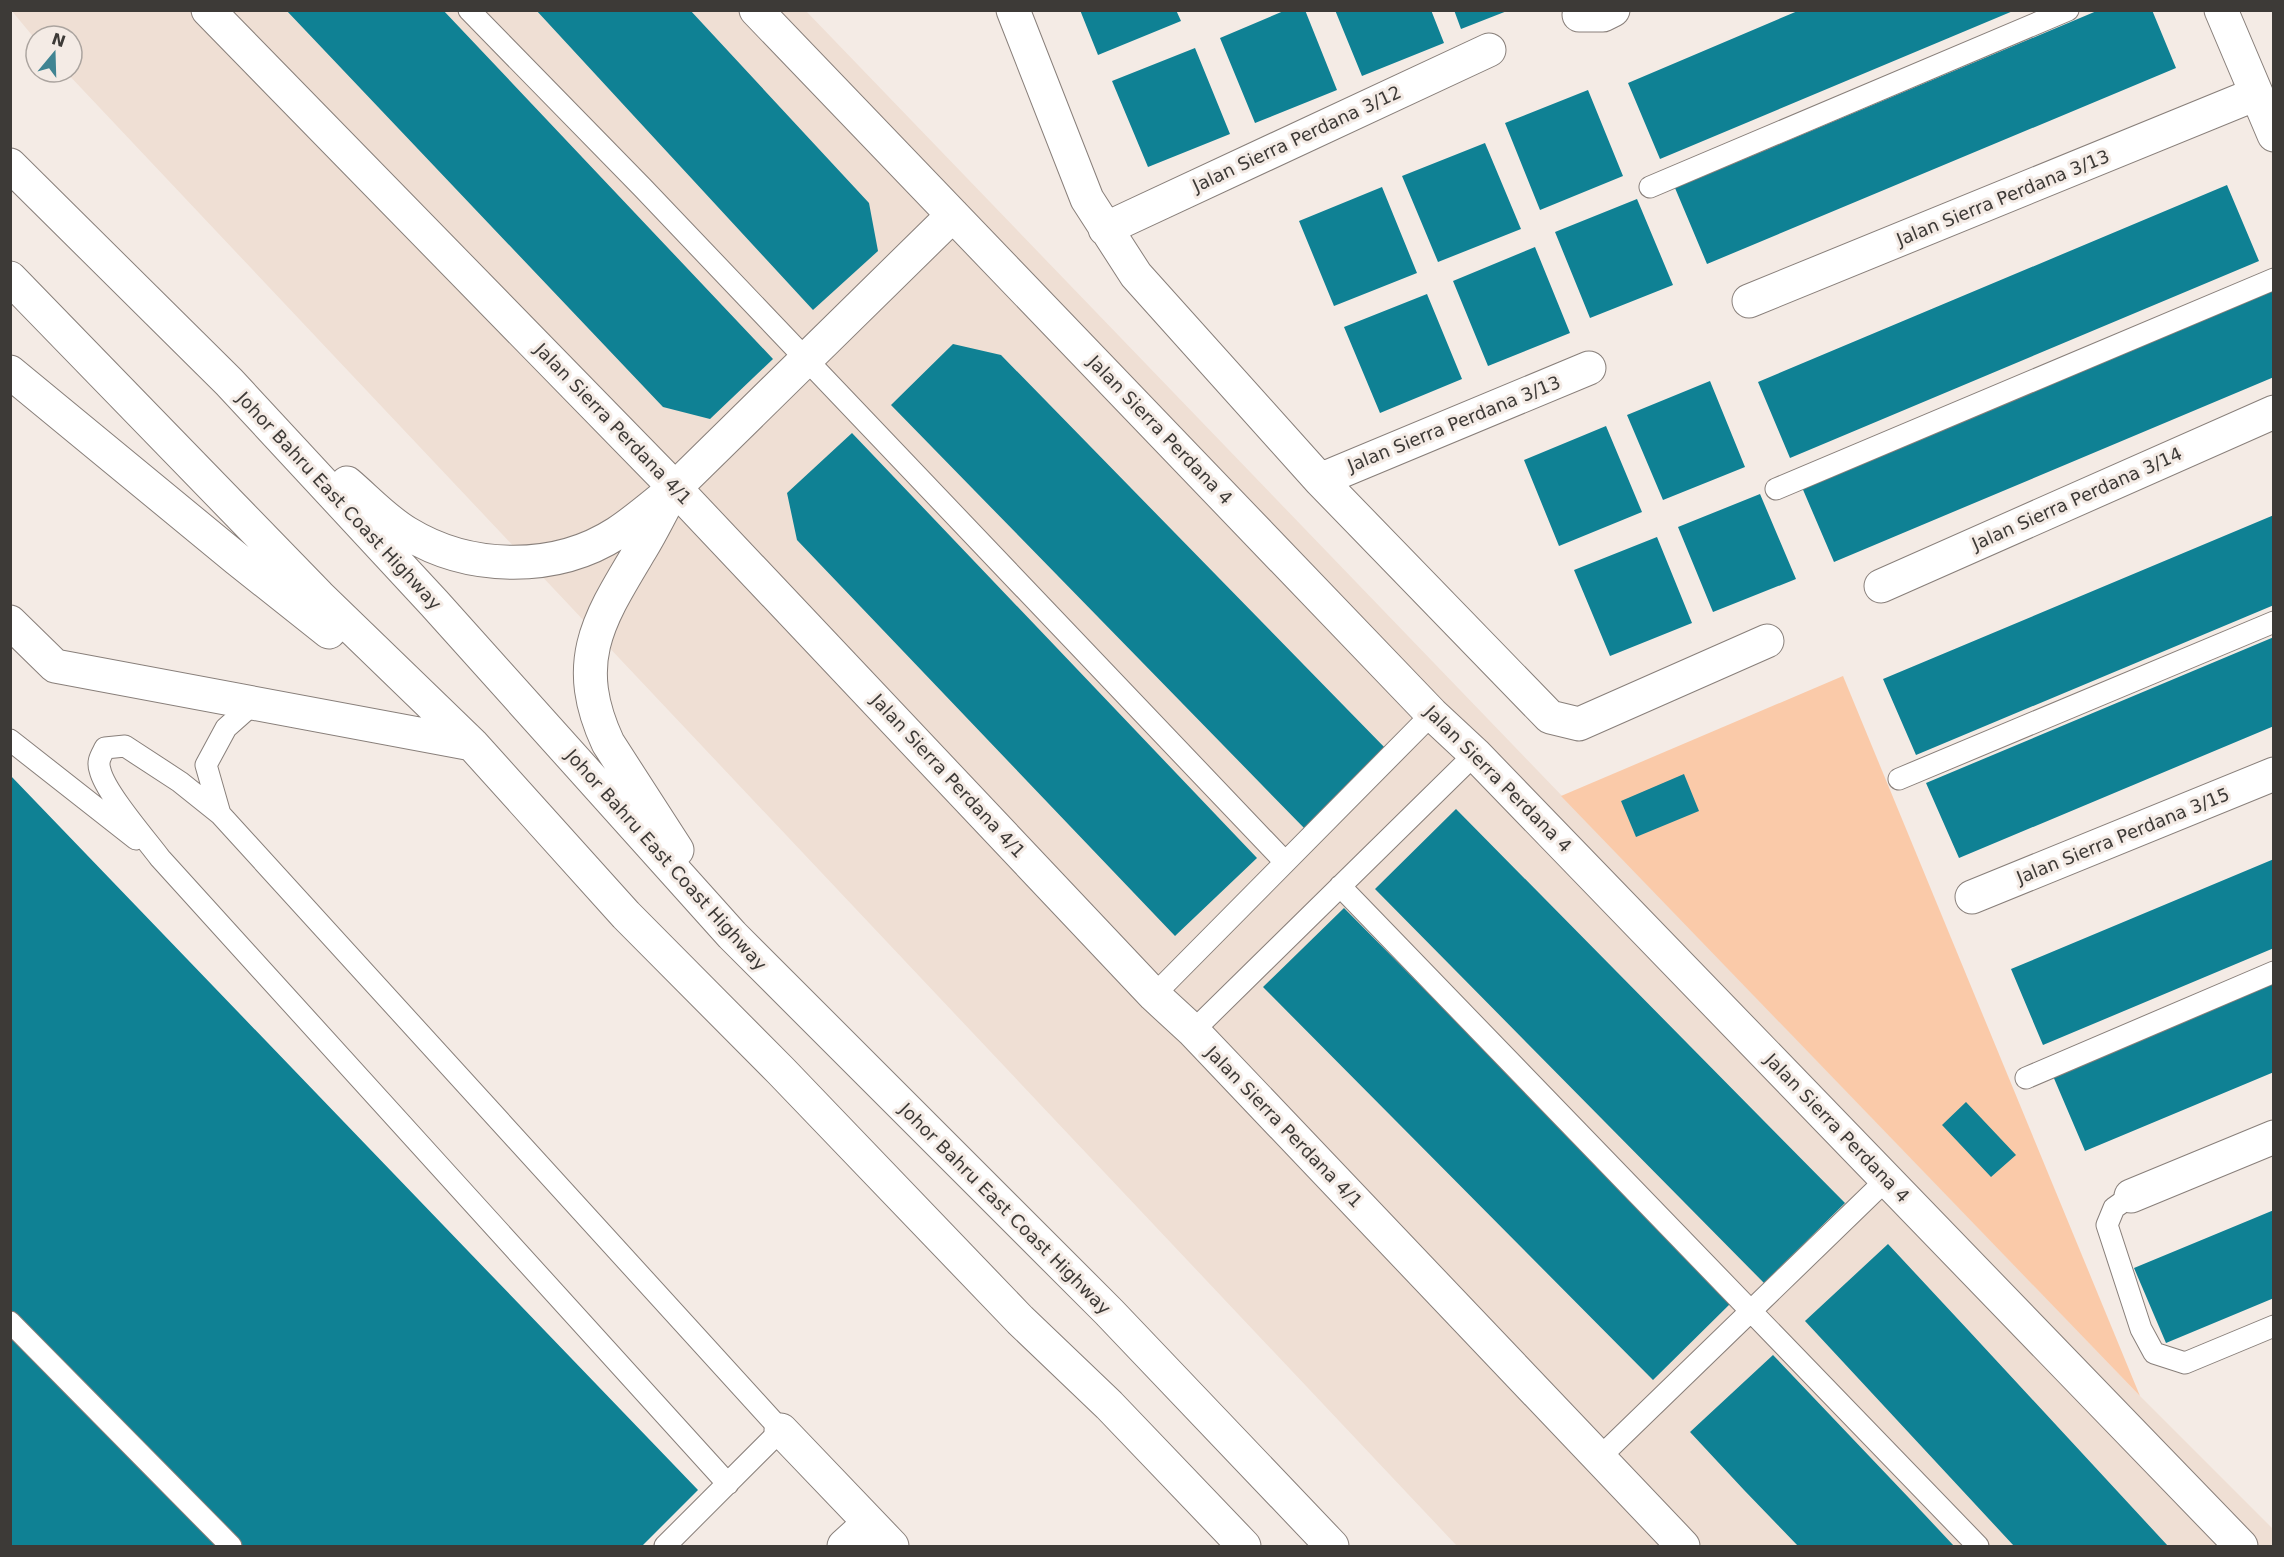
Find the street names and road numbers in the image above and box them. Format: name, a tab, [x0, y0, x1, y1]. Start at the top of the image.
street label: Jalan Sierra Perdana 3/12	[1188, 81, 1404, 197]
street label: Jalan Sierra Perdana 3/13	[1892, 145, 2112, 250]
street label: Jalan Sierra Perdana 4/1	[530, 338, 696, 509]
street label: Jalan Sierra Perdana 4	[1083, 350, 1237, 508]
street label: Jalan Sierra Perdana 3/13	[1343, 371, 1563, 476]
street label: Johor Bahru East Coast Highway	[232, 387, 446, 614]
street label: Jalan Sierra Perdana 3/14	[1968, 443, 2185, 555]
street label: Jalan Sierra Perdana 4/1	[866, 689, 1030, 862]
street label: Jalan Sierra Perdana 4	[1420, 700, 1576, 856]
street label: Johor Bahru East Coast Highway	[561, 744, 772, 975]
street label: Jalan Sierra Perdana 3/15	[2012, 783, 2232, 888]
street label: Jalan Sierra Perdana 4/1	[1201, 1041, 1367, 1212]
street label: Jalan Sierra Perdana 4	[1760, 1048, 1914, 1206]
street label: Johor Bahru East Coast Highway	[895, 1098, 1116, 1319]

